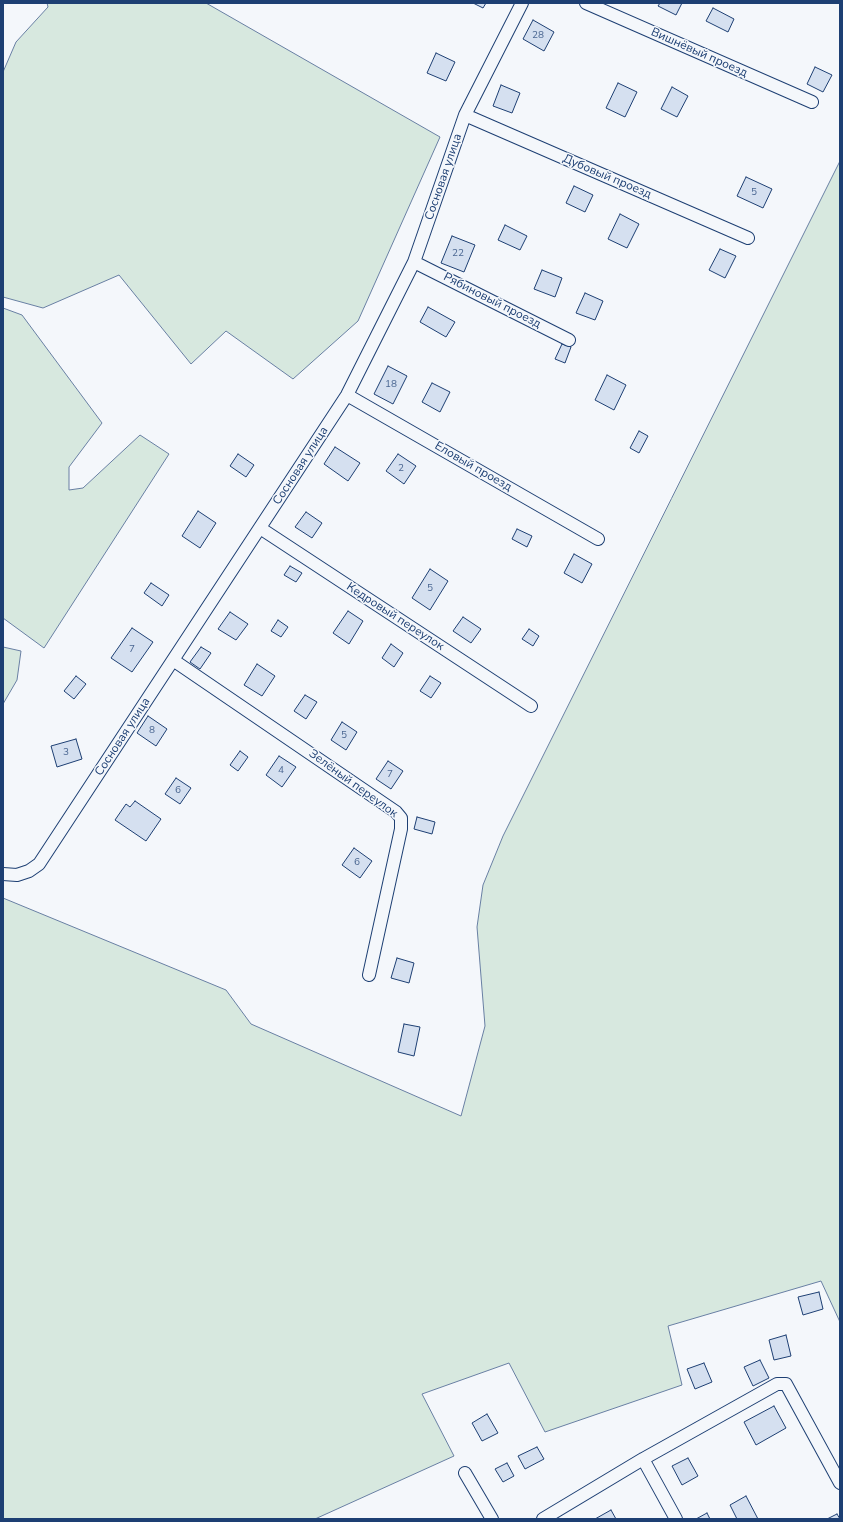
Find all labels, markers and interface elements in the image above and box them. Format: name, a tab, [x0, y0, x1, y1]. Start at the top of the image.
street label: Вишнёвый проезд	[648, 25, 750, 81]
house number: 28	[532, 30, 544, 42]
street label: Сосновая улица	[422, 132, 466, 222]
street label: Дубовый проезд	[560, 152, 654, 202]
house number: 5	[751, 187, 757, 199]
house number: 22	[452, 248, 464, 260]
street label: Рябиновый проезд	[441, 270, 543, 332]
house number: 18	[385, 379, 397, 391]
street label: Сосновая улица	[270, 424, 332, 508]
street label: Еловый проезд	[432, 439, 514, 495]
house number: 2	[398, 463, 404, 475]
street label: Кедровый переулок	[343, 580, 447, 654]
house number: 5	[427, 583, 433, 595]
house number: 7	[129, 644, 135, 656]
street label: Сосновая улица	[92, 695, 154, 779]
house number: 8	[149, 725, 155, 737]
house number: 5	[341, 730, 347, 742]
house number: 3	[63, 747, 69, 759]
street label: Зелёный переулок	[306, 747, 400, 821]
house number: 4	[278, 765, 284, 777]
house number: 7	[387, 769, 393, 781]
house number: 6	[175, 785, 181, 797]
house number: 6	[354, 857, 360, 869]

